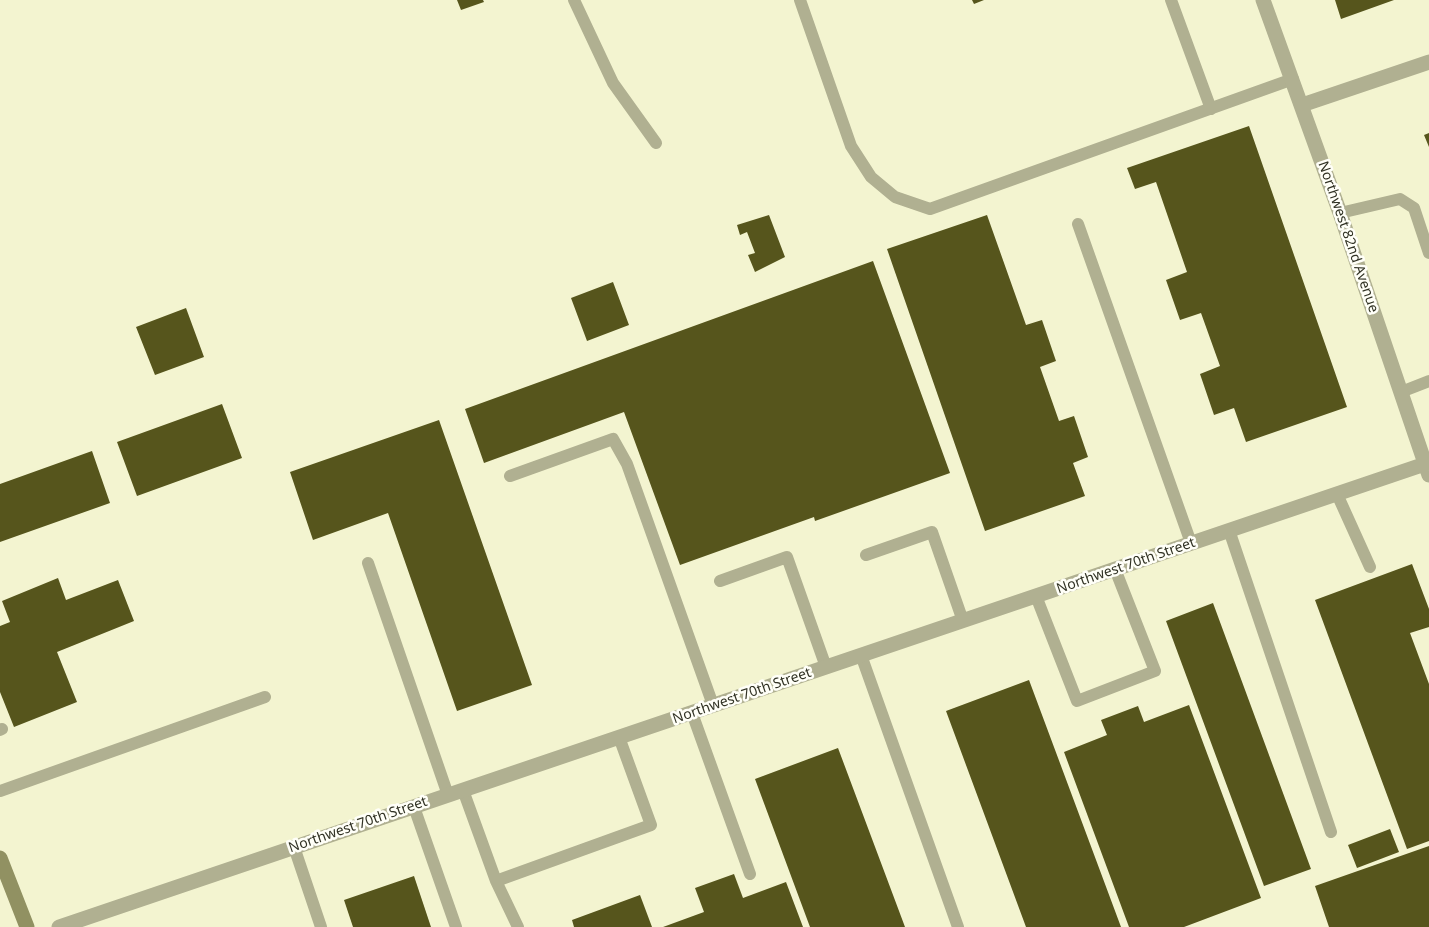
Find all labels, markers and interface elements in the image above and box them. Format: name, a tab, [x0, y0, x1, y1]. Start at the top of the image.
street label: Northwest 82nd Avenue	[1314, 159, 1382, 315]
street label: Northwest 70th Street	[1055, 534, 1197, 598]
street label: Northwest 70th Street	[671, 664, 813, 728]
street label: Northwest 70th Street	[287, 793, 429, 857]

